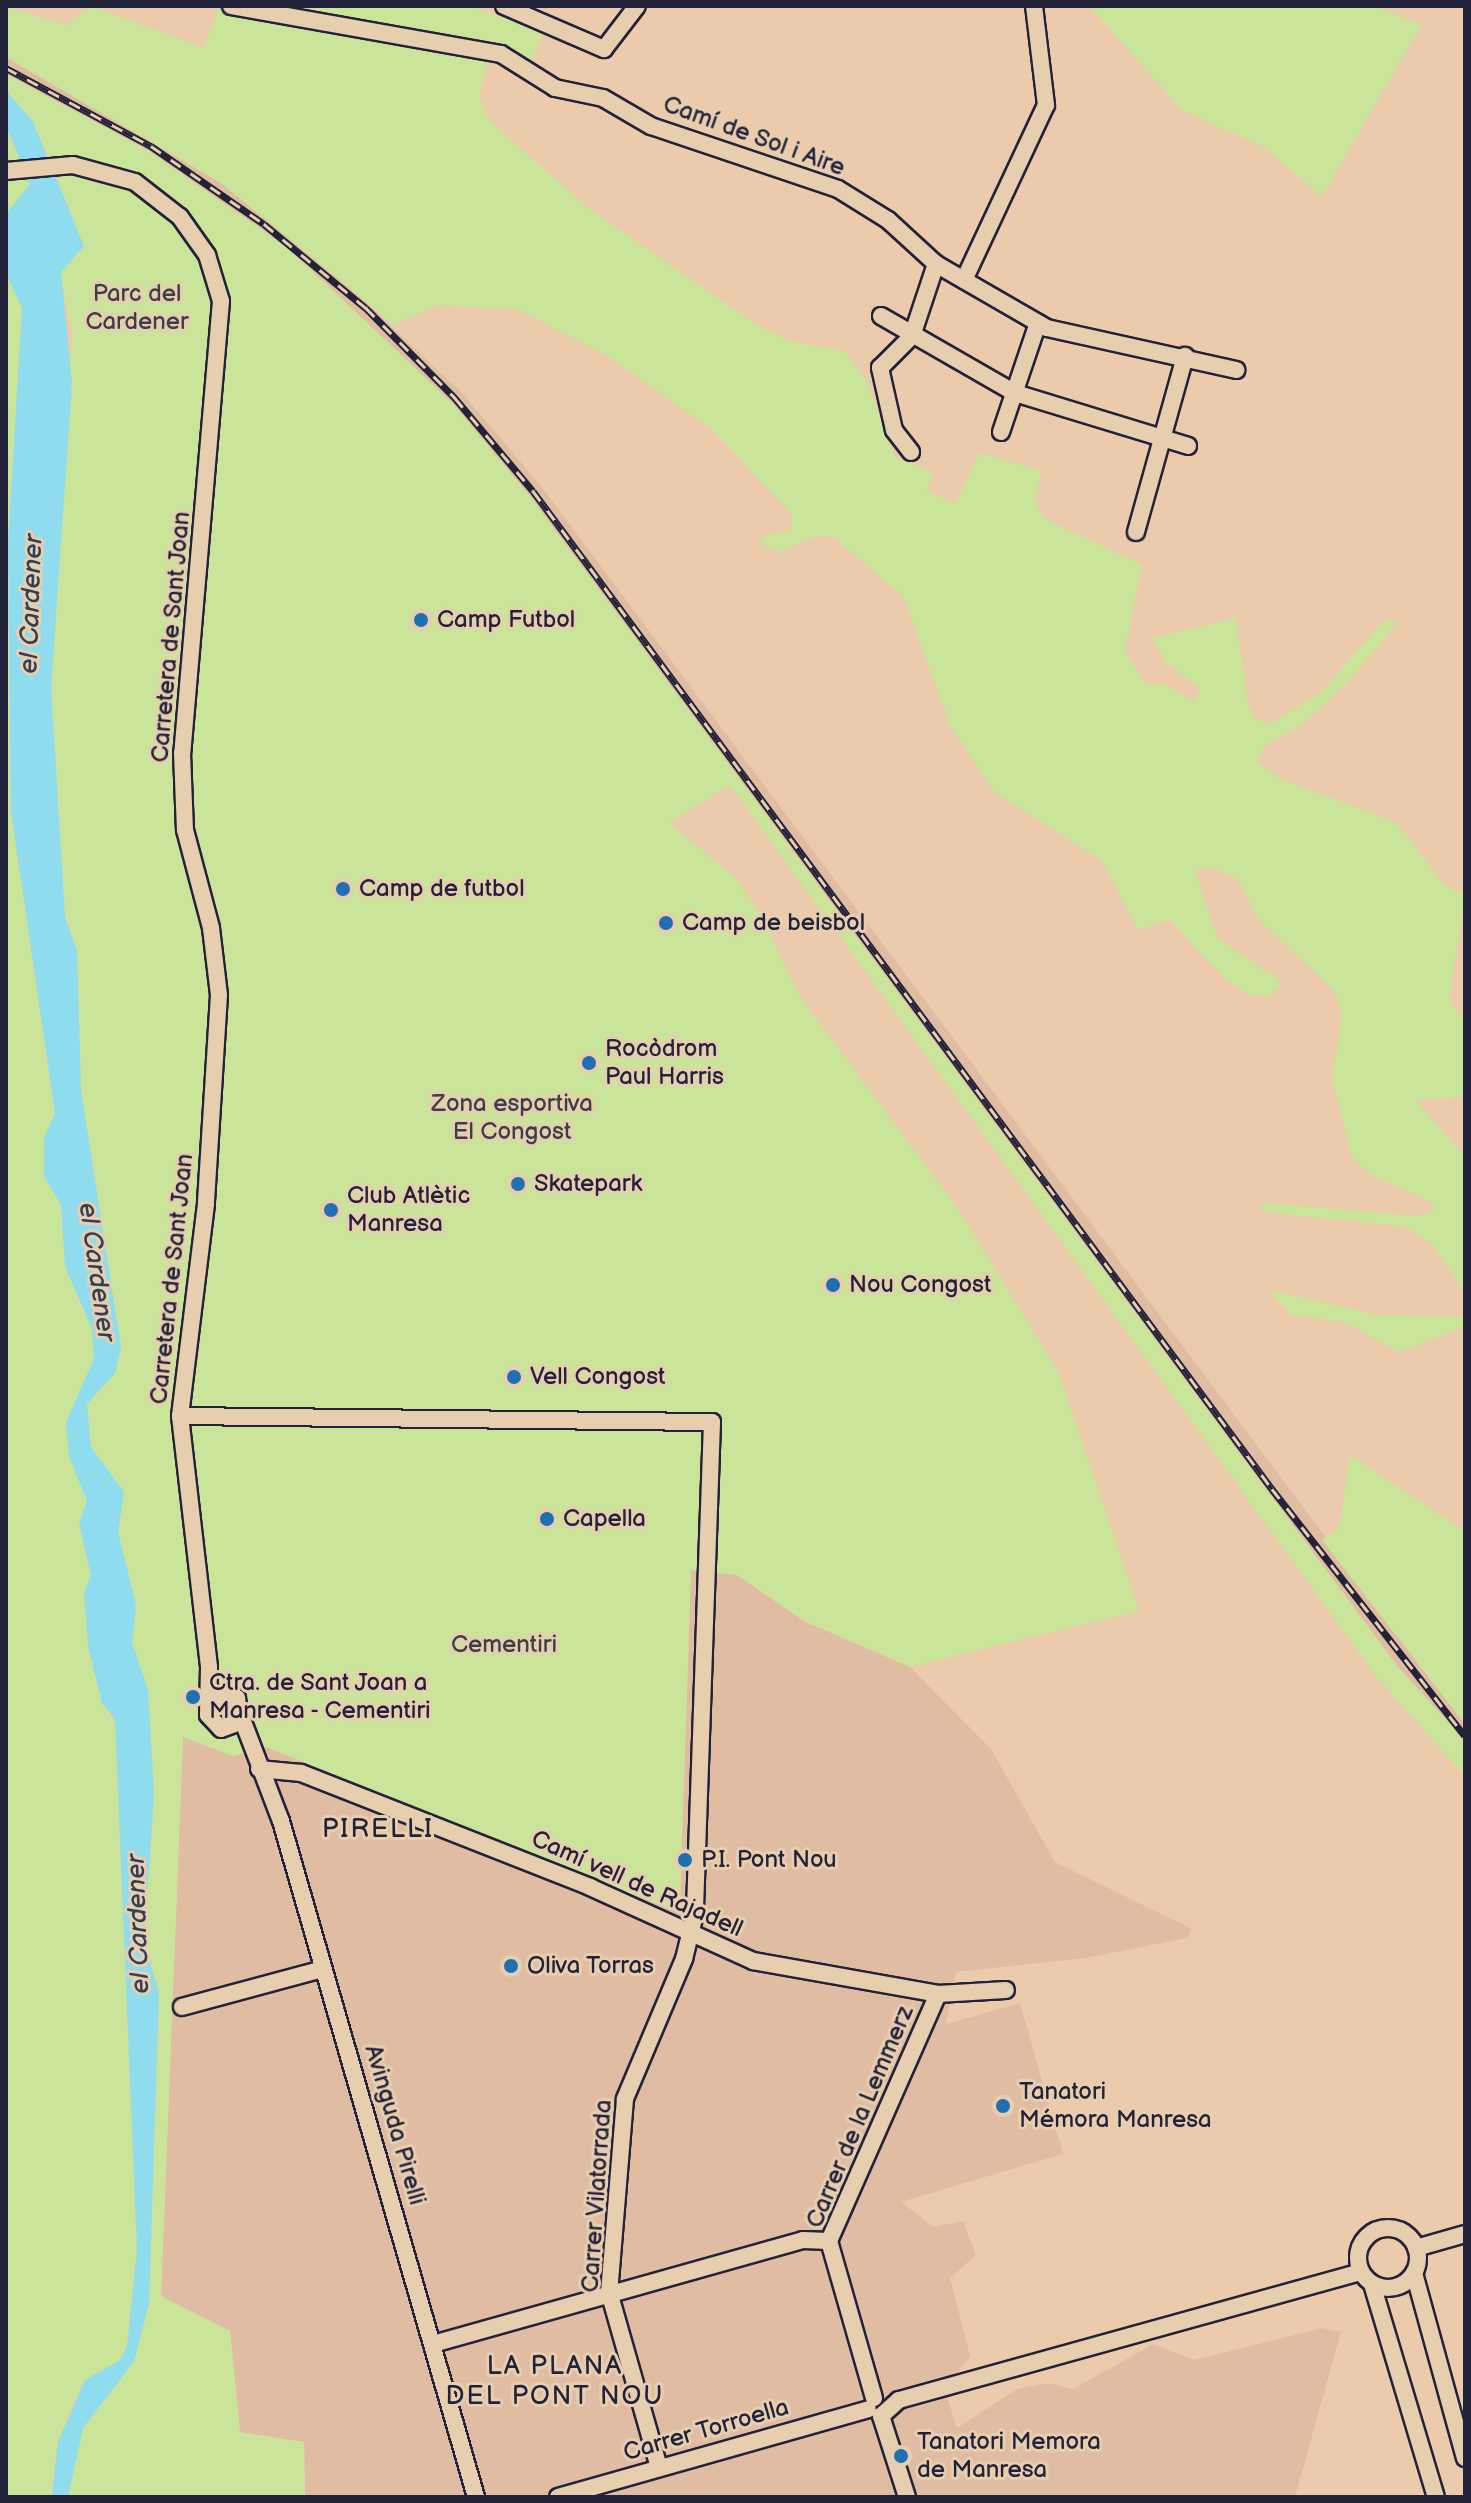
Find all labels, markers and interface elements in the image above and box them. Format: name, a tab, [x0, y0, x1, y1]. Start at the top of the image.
street label: Camí de Sol i Aire	[659, 90, 849, 182]
park label: Parc del Cardener	[85, 280, 189, 336]
street label: Carretera de Sant Joan	[146, 509, 196, 765]
water label: el Cardener	[14, 534, 50, 674]
place label: Camp Futbol	[437, 606, 575, 634]
marker: Camp Futbol	[412, 611, 430, 629]
place label: Camp de futbol	[359, 875, 525, 903]
marker: Camp de futbol	[334, 880, 352, 898]
place label: Camp de beisbol	[682, 909, 865, 937]
marker: Camp de beisbol	[657, 914, 675, 932]
place label: Rocòdrom Paul Harris	[605, 1035, 724, 1091]
marker: Rocòdrom Paul Harris	[580, 1054, 598, 1072]
park label: Zona esportiva El Congost	[431, 1090, 593, 1146]
street label: Carretera de Sant Joan	[144, 1151, 200, 1407]
place label: Skatepark	[534, 1170, 642, 1198]
marker: Skatepark	[509, 1175, 527, 1193]
place label: Club Atlètic Manresa	[347, 1182, 470, 1238]
water label: el Cardener	[71, 1201, 121, 1343]
marker: Club Atlètic Manresa	[322, 1201, 340, 1219]
place label: Nou Congost	[849, 1271, 991, 1299]
marker: Nou Congost	[824, 1276, 842, 1294]
place label: Vell Congost	[530, 1363, 665, 1391]
marker: Vell Congost	[505, 1368, 523, 1386]
place label: Capella	[563, 1505, 646, 1533]
marker: Capella	[538, 1510, 556, 1528]
park label: Cementiri	[451, 1631, 557, 1659]
place label: Ctra. de Sant Joan a Manresa - Cementiri	[209, 1669, 433, 1725]
marker: Ctra. de Sant Joan a Manresa - Cementiri	[184, 1688, 202, 1706]
district label: PIRELLI	[322, 1814, 434, 1846]
street label: Camí vell de Rajadell	[527, 1824, 747, 1944]
place label: P.I. Pont Nou	[701, 1846, 837, 1874]
marker: P.I. Pont Nou	[676, 1851, 694, 1869]
water label: el Cardener	[121, 1854, 157, 1994]
place label: Oliva Torras	[527, 1952, 655, 1980]
marker: Oliva Torras	[502, 1957, 520, 1975]
street label: Carrer de la Lemmerz	[800, 2002, 920, 2232]
street label: Avinguda Pirelli	[358, 2042, 432, 2208]
place label: Tanatori Mémora Manresa	[1019, 2078, 1212, 2134]
marker: Tanatori Mémora Manresa	[994, 2097, 1012, 2115]
street label: Carrer Vilatorrada	[576, 2098, 618, 2294]
district label: LA PLANA DEL PONT NOU	[446, 2351, 664, 2412]
street label: Carrer Torroella	[620, 2393, 792, 2467]
place label: Tanatori Memora de Manresa	[917, 2428, 1101, 2484]
marker: Tanatori Memora de Manresa	[892, 2447, 910, 2465]

